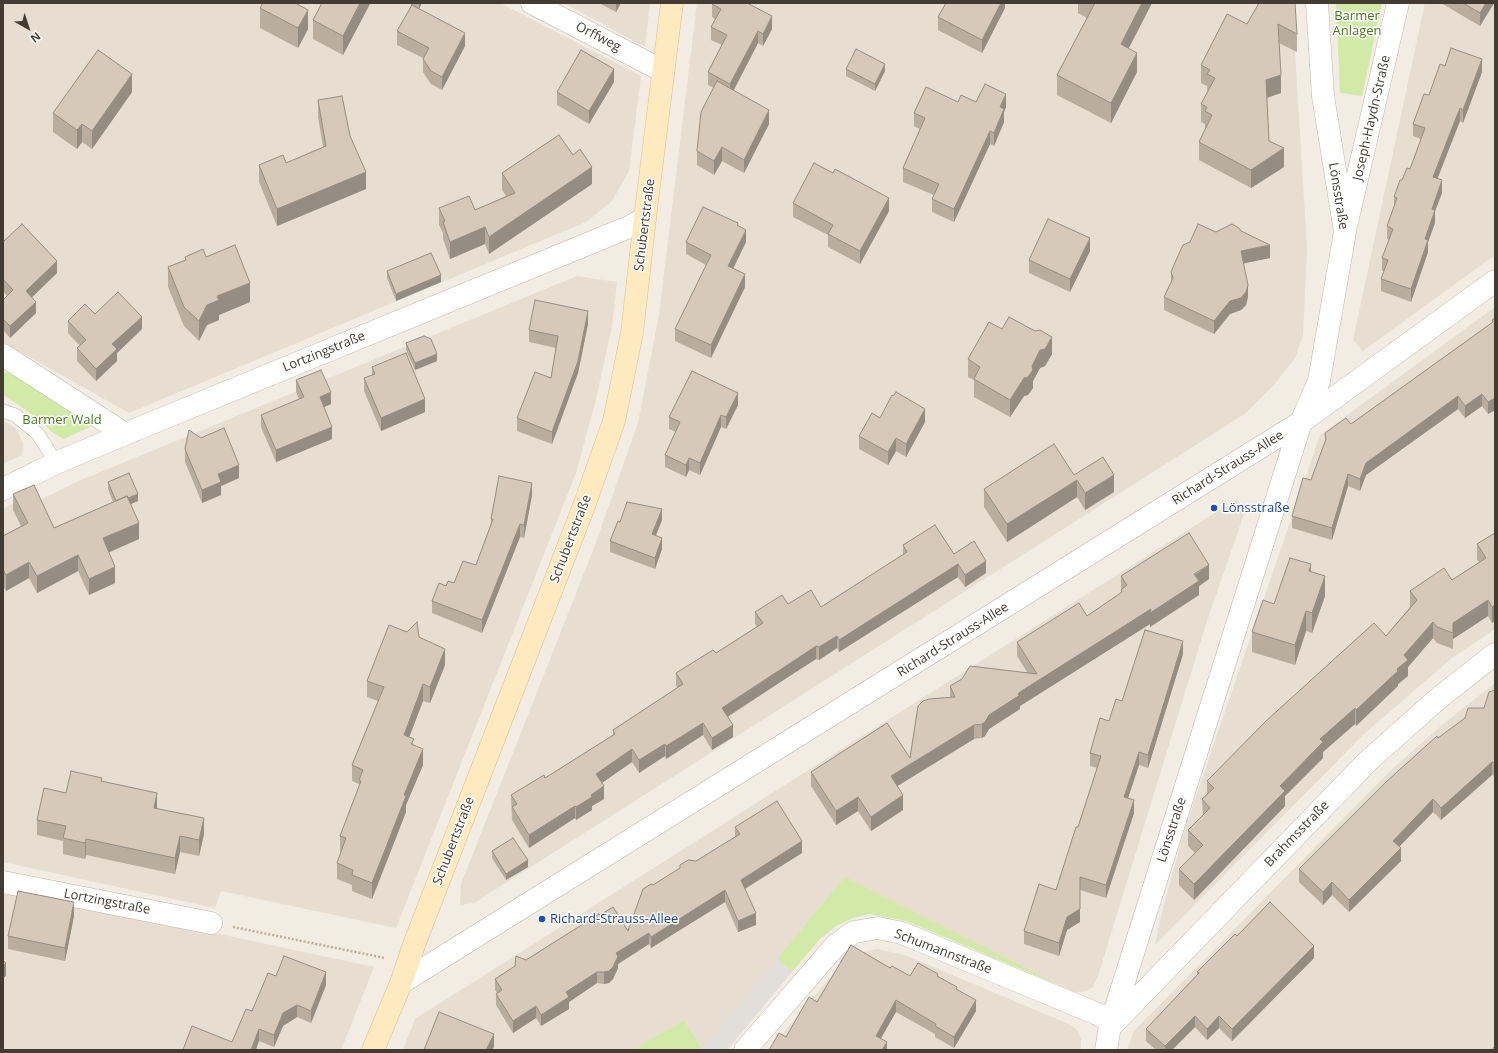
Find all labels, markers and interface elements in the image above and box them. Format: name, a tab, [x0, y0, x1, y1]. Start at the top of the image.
north arrow	[8, 8, 48, 48]
park label: Barmer Anlagen	[1332, 8, 1382, 39]
street label: Orffweg	[573, 19, 623, 55]
text: N	[28, 29, 44, 46]
street label: Joseph-Haydn-Straße	[1350, 54, 1394, 182]
street label: Lönsstraße	[1325, 161, 1351, 231]
street label: Schubertstraße	[632, 178, 658, 272]
street label: Lortzingstraße	[280, 328, 368, 376]
park label: Barmer Wald	[22, 412, 102, 428]
street label: Richard-Strauss-Allee	[1169, 427, 1287, 509]
street label: Schubertstraße	[547, 493, 595, 585]
place label: Lönsstraße	[1222, 500, 1290, 516]
marker: Lönsstraße	[1209, 503, 1219, 513]
street label: Richard-Strauss-Allee	[894, 599, 1012, 681]
street label: Schubertstraße	[430, 795, 478, 887]
street label: Lönsstraße	[1154, 795, 1190, 865]
street label: Brahmsstraße	[1262, 798, 1332, 870]
street label: Lortzingstraße	[62, 886, 152, 918]
place label: Richard-Strauss-Allee	[550, 911, 678, 927]
marker: Richard-Strauss-Allee	[537, 914, 547, 924]
street label: Schumannstraße	[892, 926, 994, 978]

